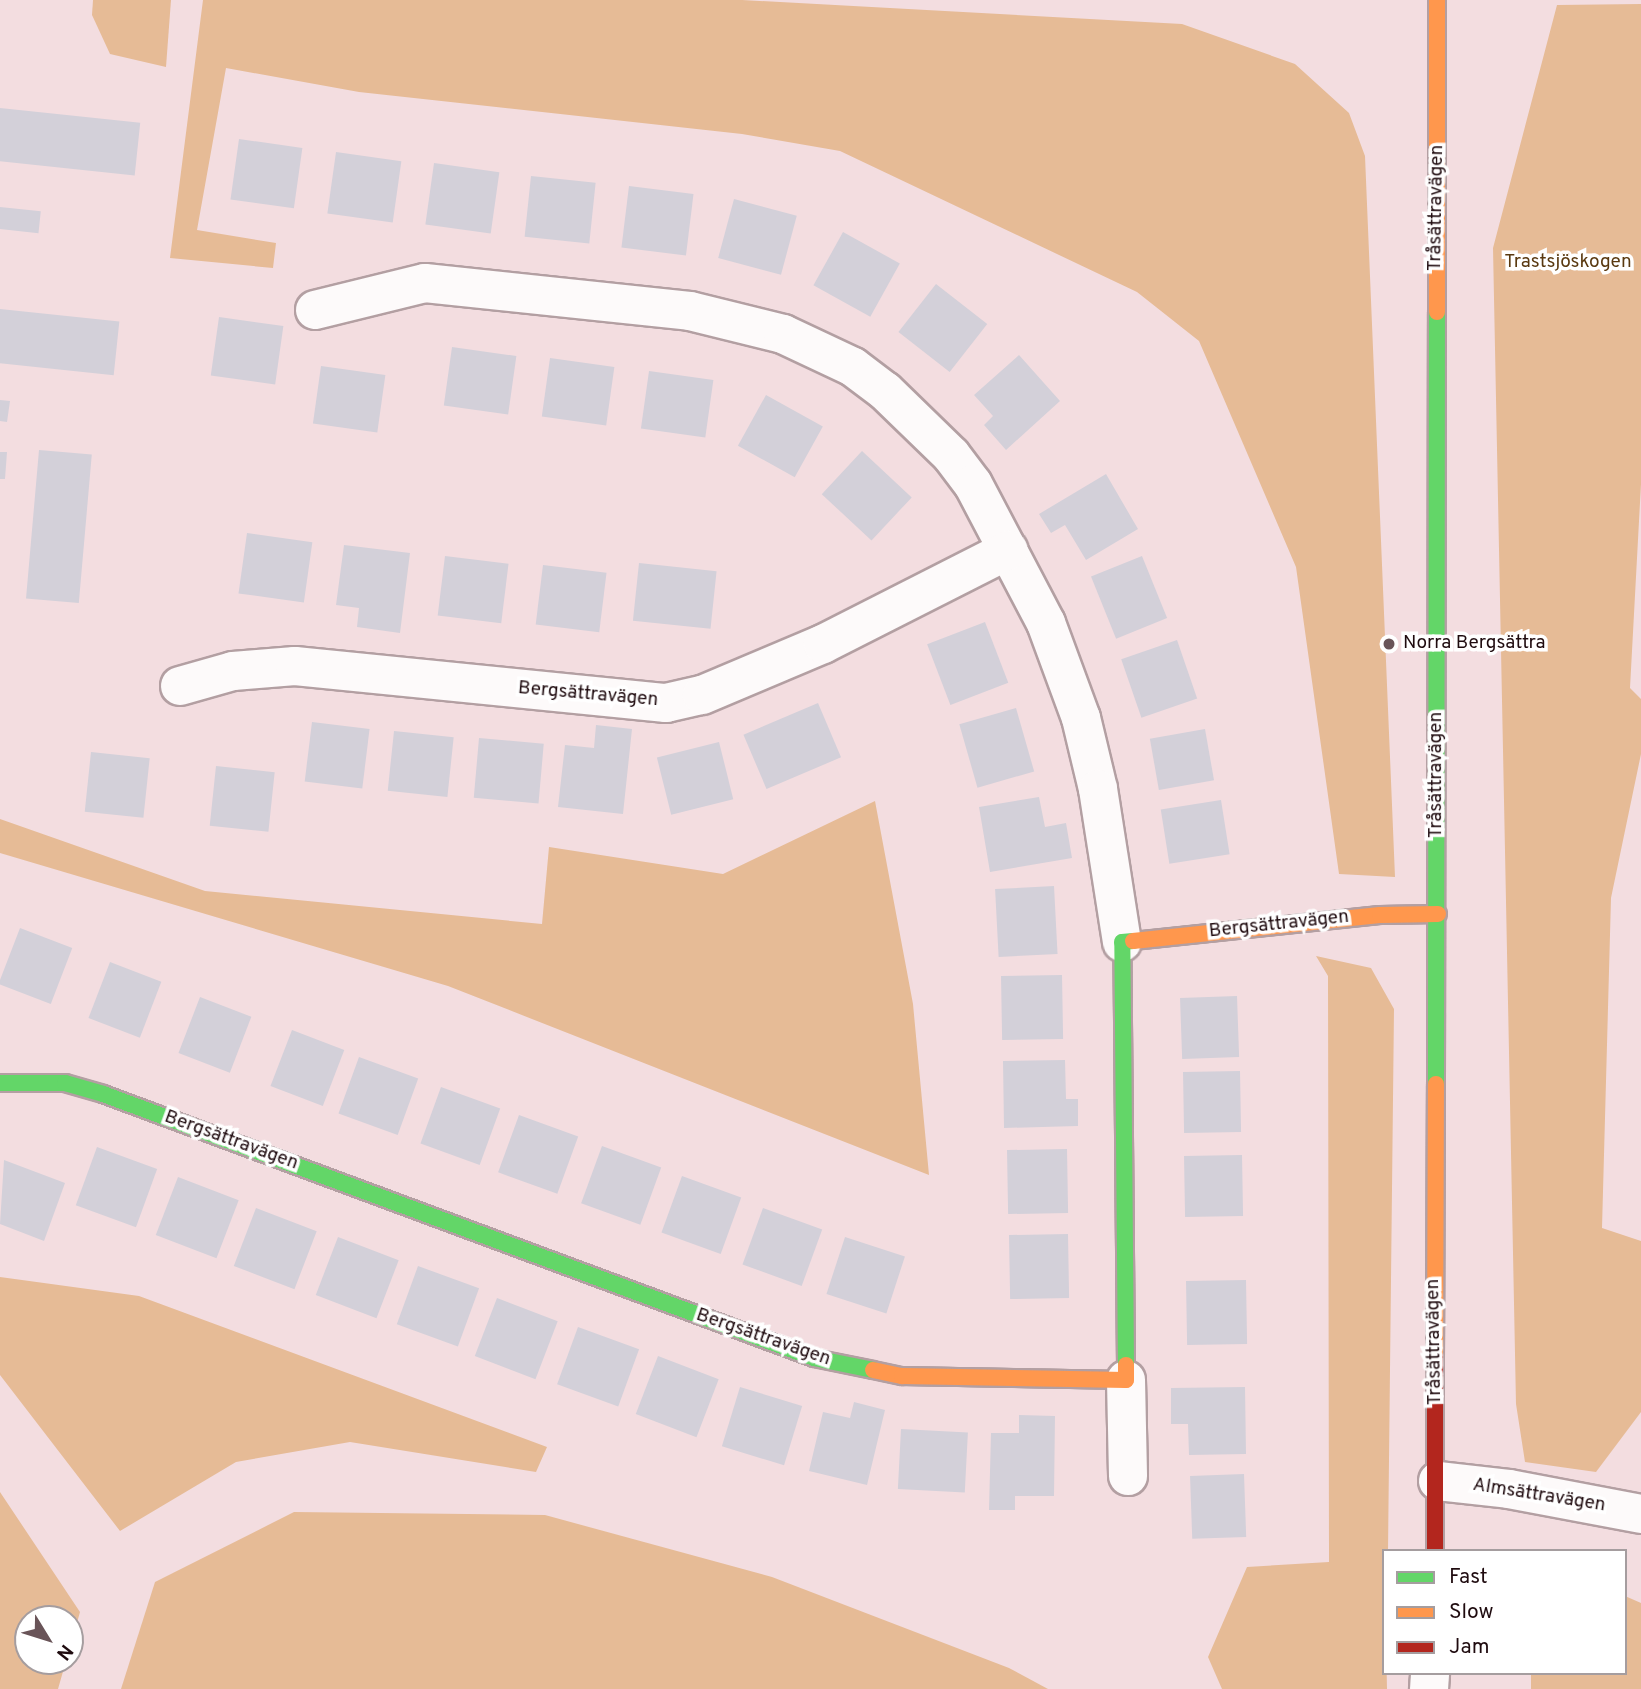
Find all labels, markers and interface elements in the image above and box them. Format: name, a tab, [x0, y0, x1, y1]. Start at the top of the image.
street label: Tråsättravägen	[1424, 145, 1450, 271]
park label: Trastsjöskogen	[1504, 252, 1632, 274]
place label: Norra Bergsättra	[1403, 633, 1545, 655]
marker: Norra Bergsättra	[1381, 636, 1397, 652]
street label: Bergsättravägen	[517, 678, 659, 712]
street label: Tråsättravägen	[1426, 712, 1448, 838]
street label: Bergsättravägen	[1208, 906, 1350, 944]
street label: Bergsättravägen	[161, 1106, 301, 1176]
street label: Tråsättravägen	[1422, 1279, 1448, 1405]
street label: Bergsättravägen	[693, 1304, 833, 1372]
street label: Almsättravägen	[1471, 1474, 1607, 1518]
legend	[1382, 1549, 1627, 1675]
text: Fast	[1449, 1564, 1488, 1591]
text: Slow	[1449, 1599, 1494, 1626]
north arrow	[14, 1605, 84, 1675]
text: Jam	[1449, 1634, 1490, 1661]
text: N	[50, 1639, 78, 1664]

